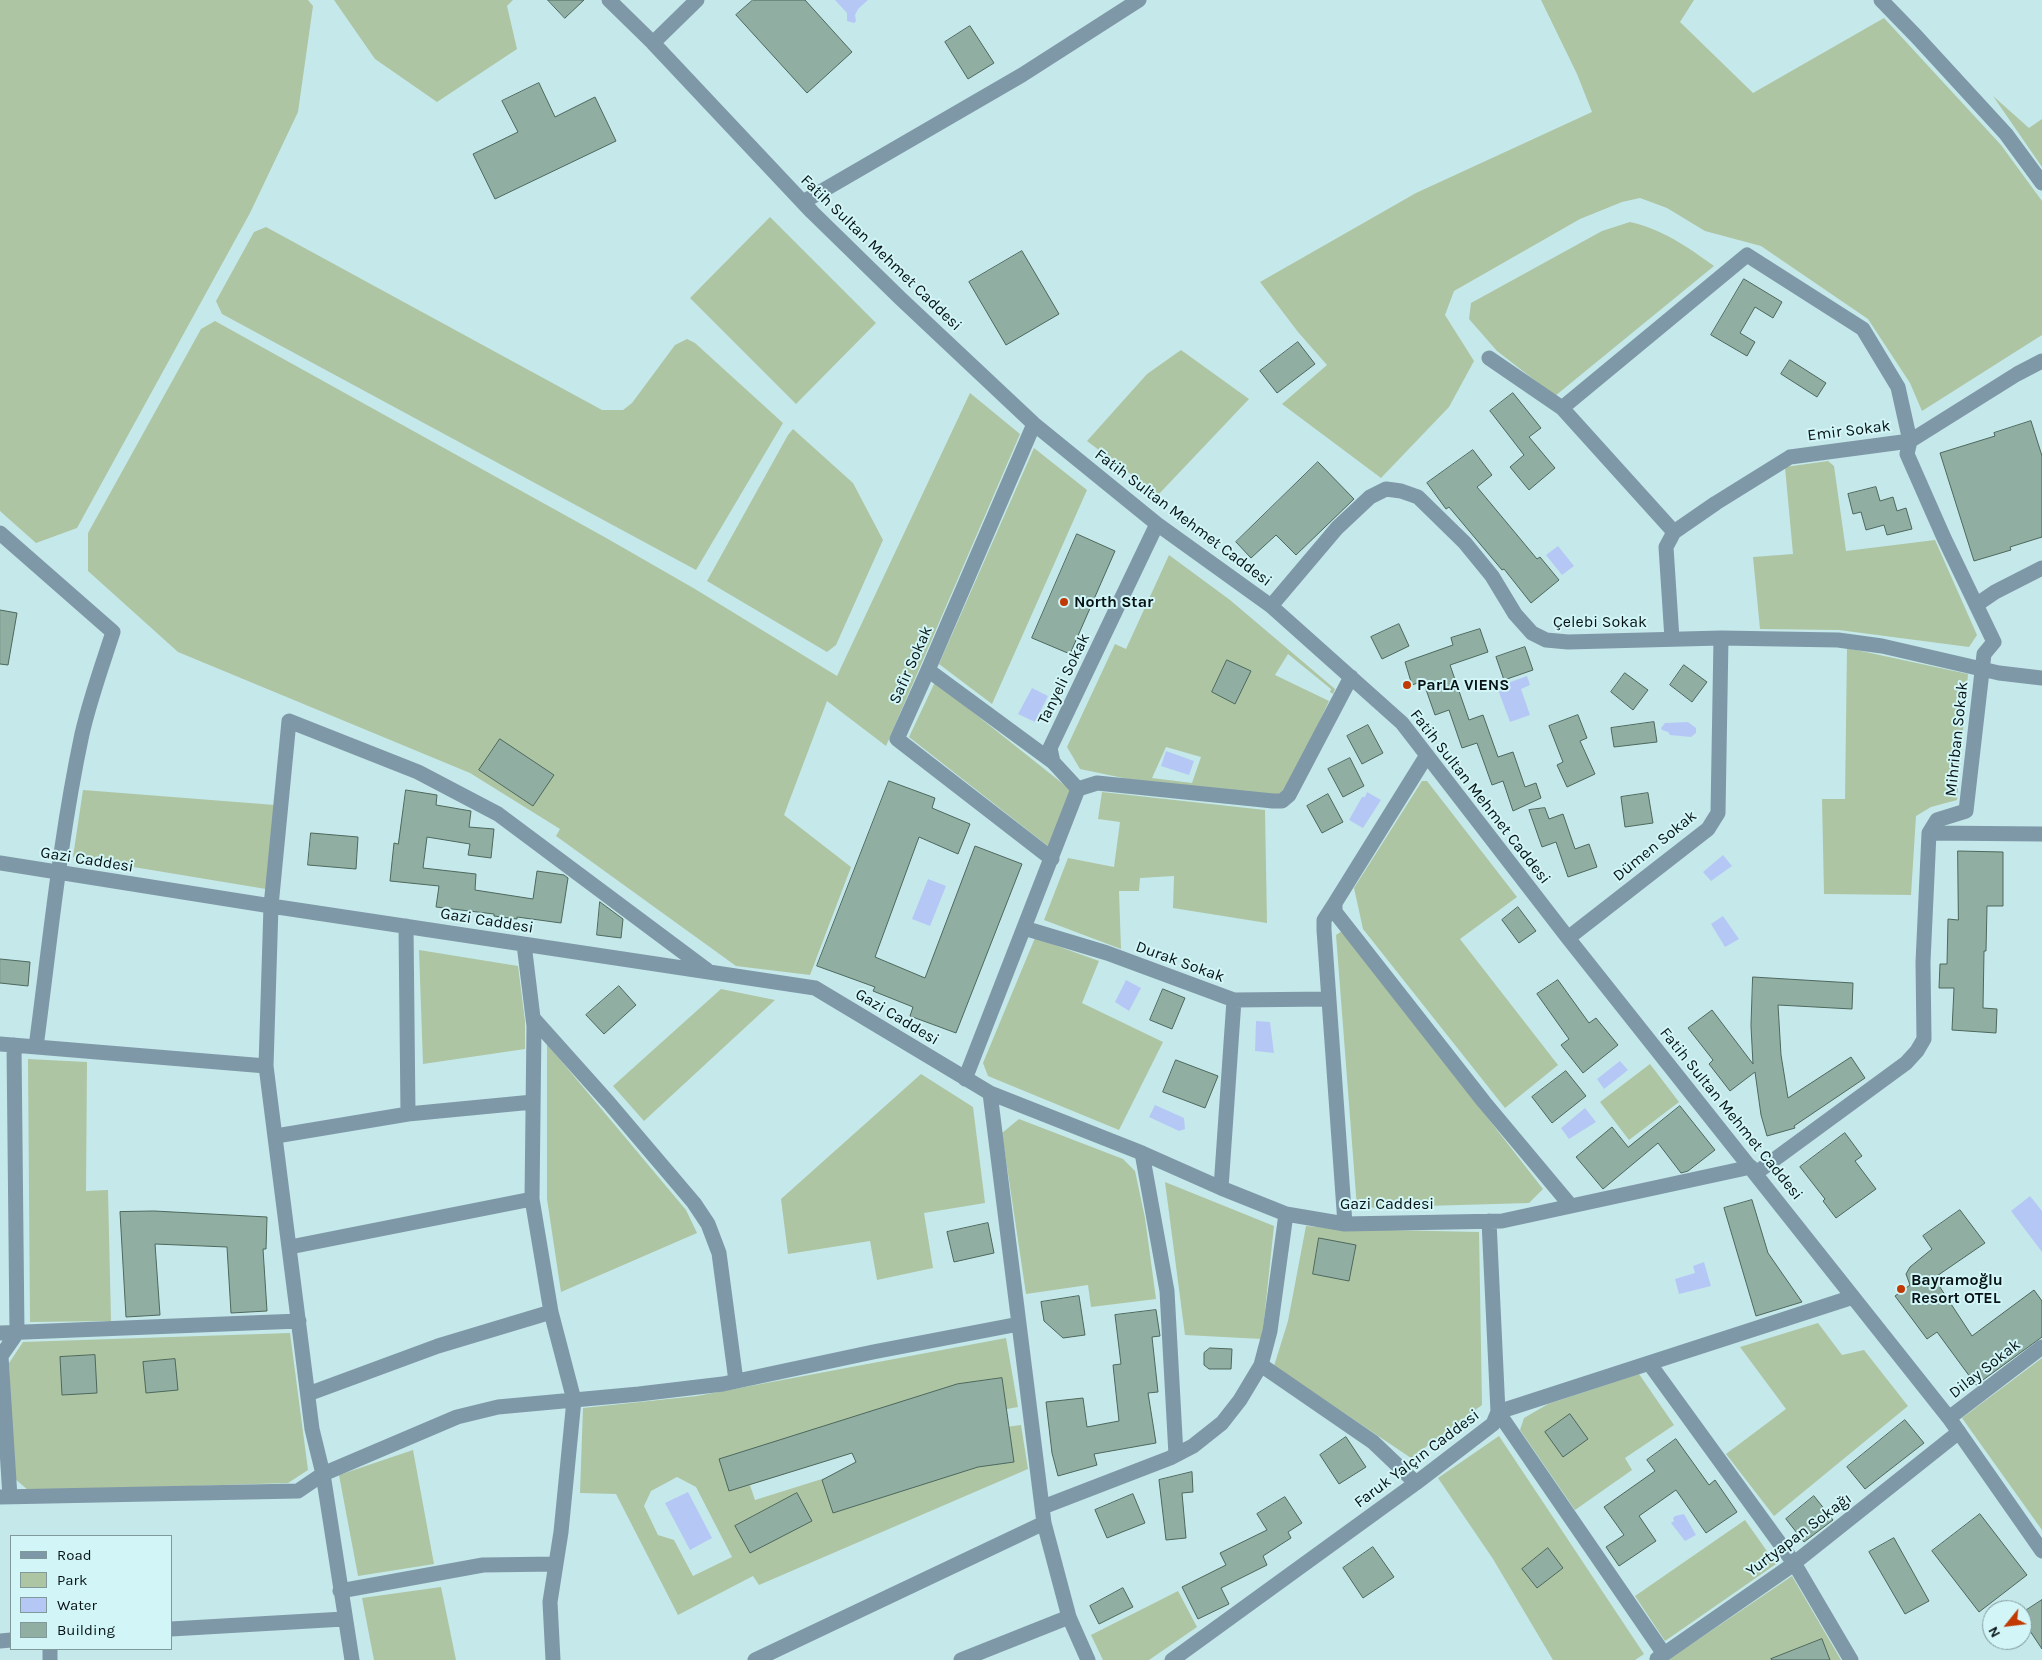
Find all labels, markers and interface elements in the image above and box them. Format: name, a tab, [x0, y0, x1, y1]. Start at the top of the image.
street label: Fatih Sultan Mehmet Caddesi	[796, 171, 966, 335]
street label: Emir Sokak	[1806, 416, 1892, 446]
street label: Fatih Sultan Mehmet Caddesi	[1091, 445, 1275, 591]
place label: North Star	[1074, 592, 1153, 612]
marker: North Star	[1058, 596, 1070, 608]
street label: Çelebi Sokak	[1553, 612, 1647, 632]
street label: Safir Sokak	[885, 623, 937, 707]
street label: Tanyeli Sokak	[1034, 630, 1094, 728]
place label: ParLA VIENS	[1417, 675, 1509, 695]
marker: ParLA VIENS	[1401, 679, 1413, 691]
street label: Mihriban Sokak	[1941, 681, 1973, 797]
street label: Fatih Sultan Mehmet Caddesi	[1406, 706, 1554, 888]
street label: Dümen Sokak	[1609, 806, 1701, 886]
street label: Gazi Caddesi	[39, 843, 135, 877]
street label: Gazi Caddesi	[439, 904, 535, 938]
street label: Durak Sokak	[1133, 937, 1227, 987]
street label: Gazi Caddesi	[852, 985, 942, 1049]
street label: Fatih Sultan Mehmet Caddesi	[1655, 1024, 1807, 1204]
street label: Gazi Caddesi	[1340, 1194, 1434, 1214]
place label: Bayramoğlu Resort OTEL	[1911, 1270, 2003, 1308]
marker: Bayramoğlu Resort OTEL	[1895, 1283, 1907, 1295]
street label: Dilay Sokak	[1946, 1335, 2024, 1403]
street label: Faruk Yalçın Caddesi	[1351, 1406, 1483, 1512]
street label: Yurtyapan Sokağı	[1742, 1489, 1856, 1581]
legend	[10, 1535, 172, 1650]
text: Road	[57, 1546, 92, 1564]
text: Park	[57, 1571, 87, 1589]
text: Water	[57, 1596, 97, 1614]
north arrow	[1982, 1600, 2032, 1650]
text: Building	[57, 1621, 115, 1639]
text: N	[1984, 1624, 2004, 1641]

